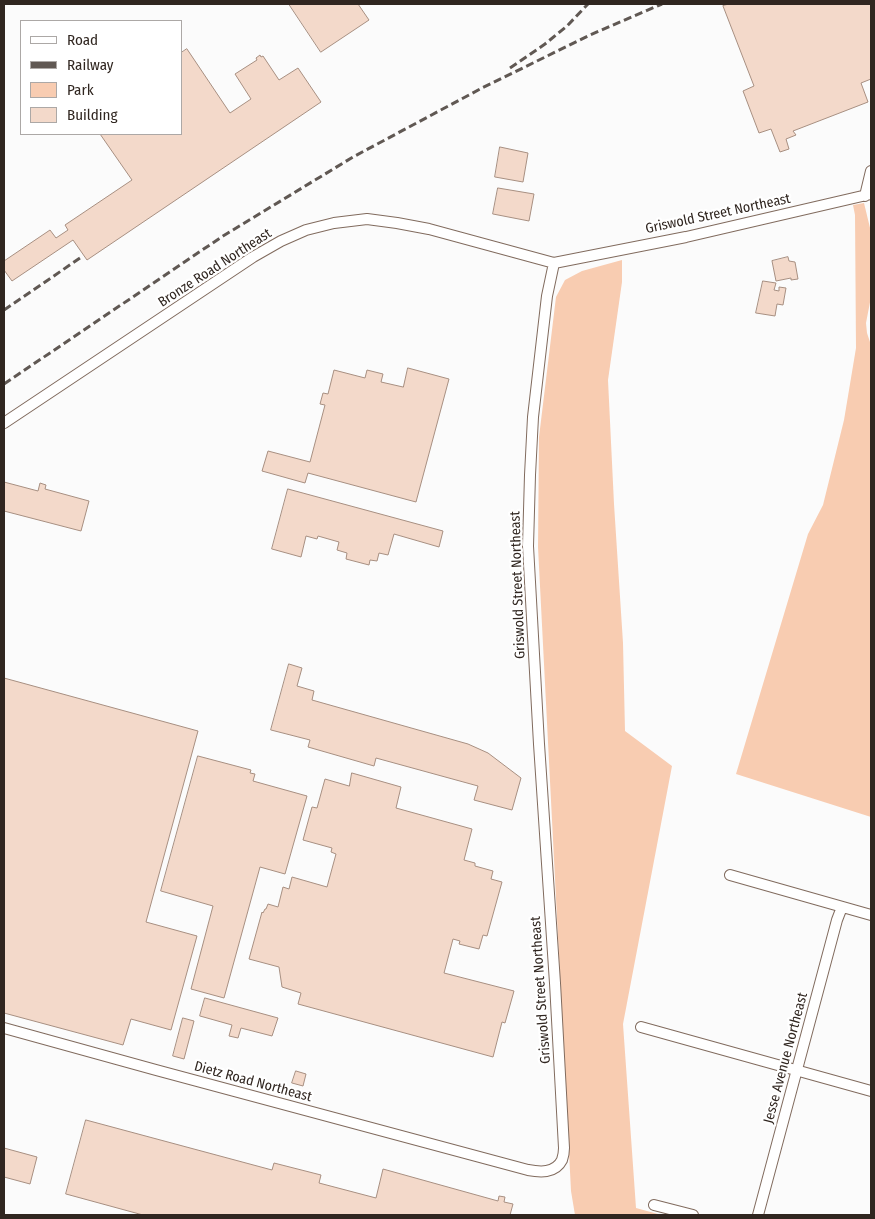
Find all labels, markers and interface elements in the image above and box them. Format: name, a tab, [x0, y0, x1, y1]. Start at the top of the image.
legend	[20, 20, 182, 135]
text: Road	[67, 31, 98, 49]
text: Railway	[67, 56, 114, 74]
text: Park	[67, 81, 94, 99]
text: Building	[67, 106, 118, 124]
street label: Griswold Street Northeast	[644, 190, 792, 238]
street label: Bronze Road Northeast	[155, 225, 275, 311]
street label: Griswold Street Northeast	[507, 511, 529, 659]
street label: Griswold Street Northeast	[527, 916, 555, 1064]
street label: Jesse Avenue Northeast	[760, 991, 812, 1125]
street label: Dietz Road Northeast	[192, 1058, 314, 1106]

